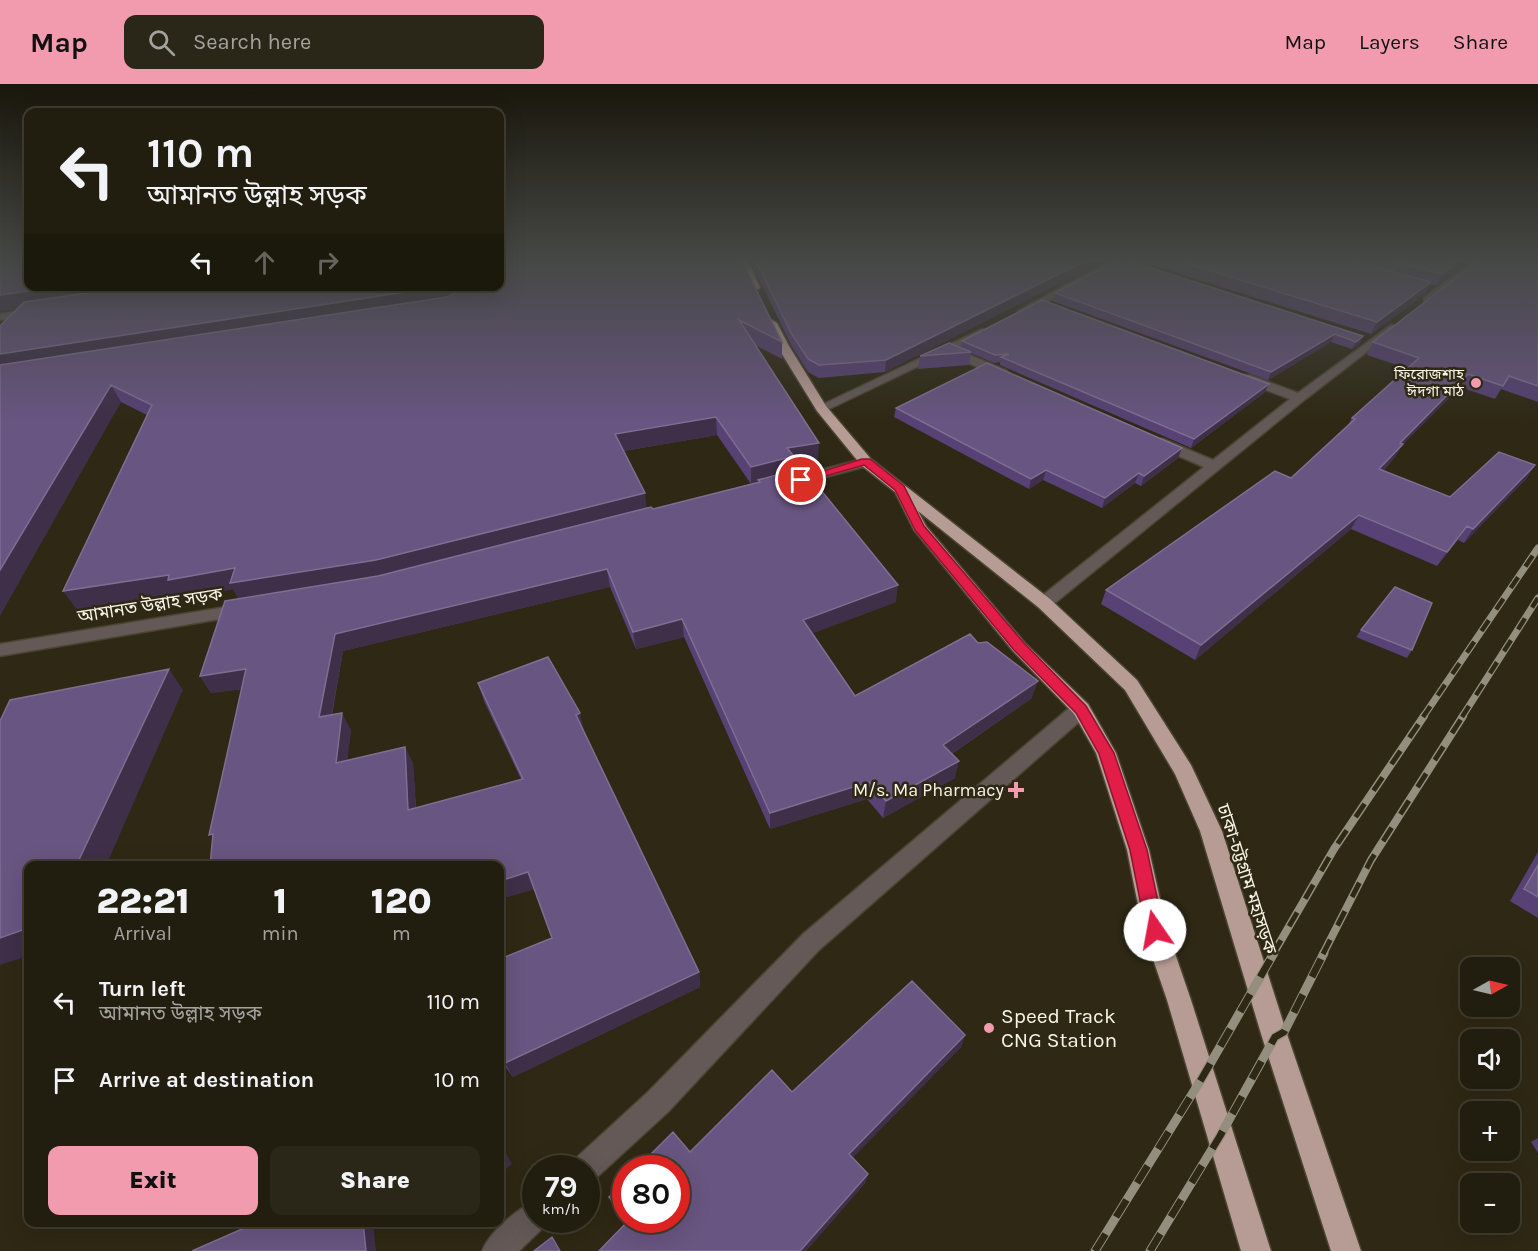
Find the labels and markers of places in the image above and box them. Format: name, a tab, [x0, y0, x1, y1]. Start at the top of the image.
place label: ফিরোজশাহ ঈদগা মাঠ	[1393, 365, 1465, 400]
marker: ফিরোজশাহ ঈদগা মাঠ	[1469, 376, 1483, 390]
pin	[775, 454, 826, 505]
place label: M/s. Ma Pharmacy	[853, 779, 1005, 801]
marker: M/s. Ma Pharmacy	[1009, 783, 1023, 797]
place label: Speed Track CNG Station	[1001, 1004, 1117, 1052]
marker: Speed Track CNG Station	[982, 1021, 996, 1035]

